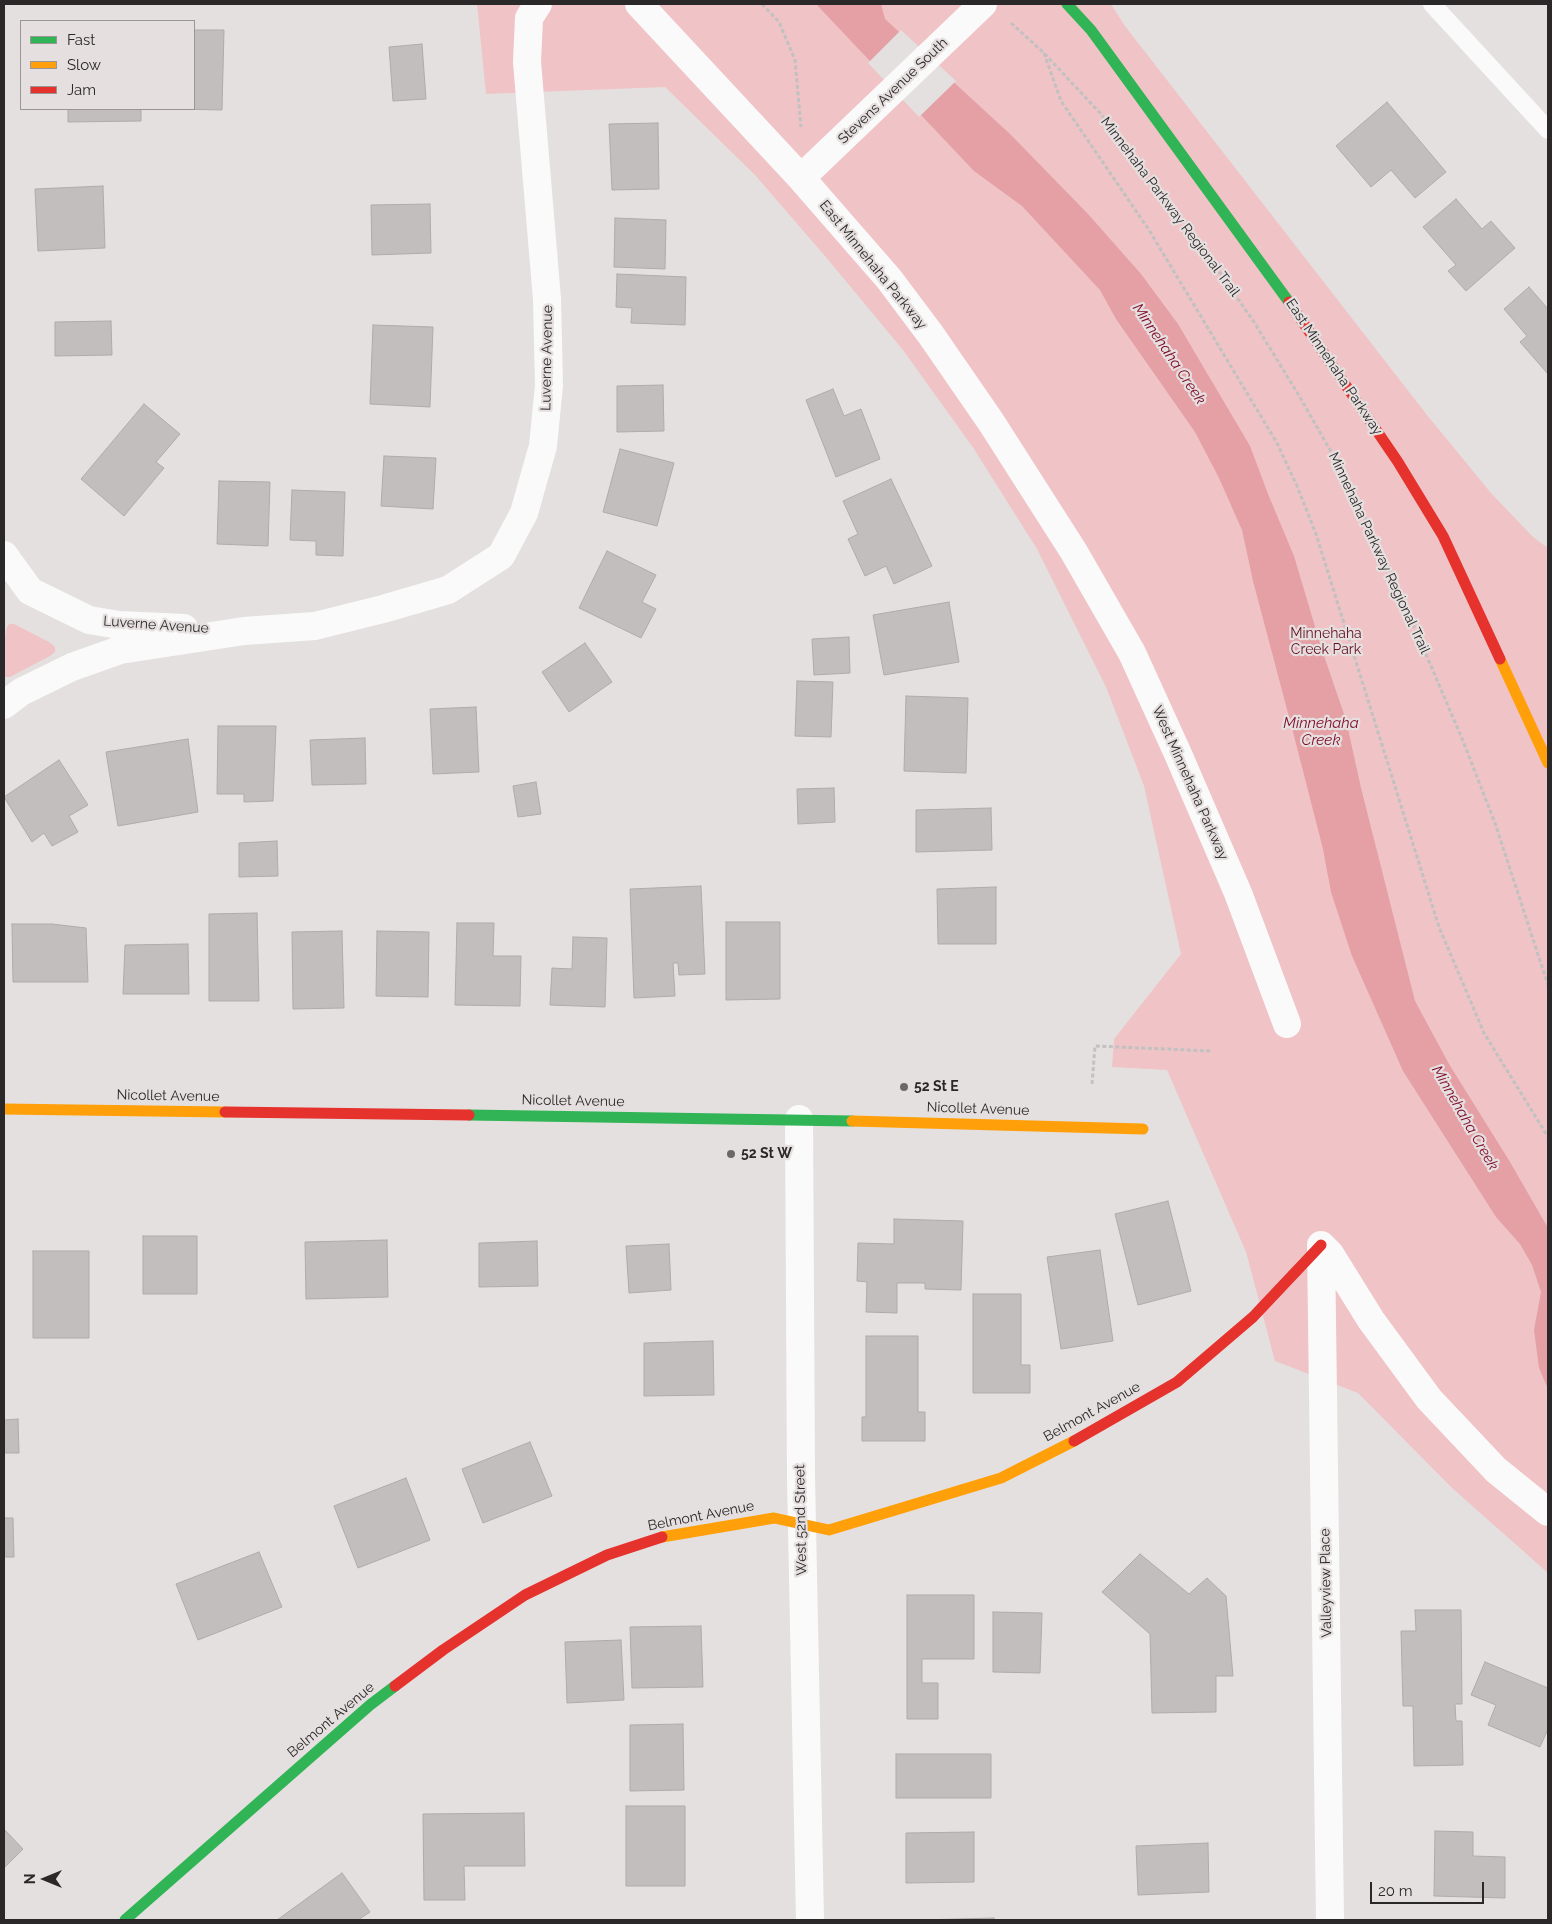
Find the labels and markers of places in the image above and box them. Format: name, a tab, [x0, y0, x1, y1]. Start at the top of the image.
place label: 52 St E	[914, 1079, 959, 1095]
marker: 52 St E	[898, 1081, 910, 1093]
place label: 52 St W	[741, 1146, 792, 1162]
marker: 52 St W	[725, 1148, 737, 1160]

